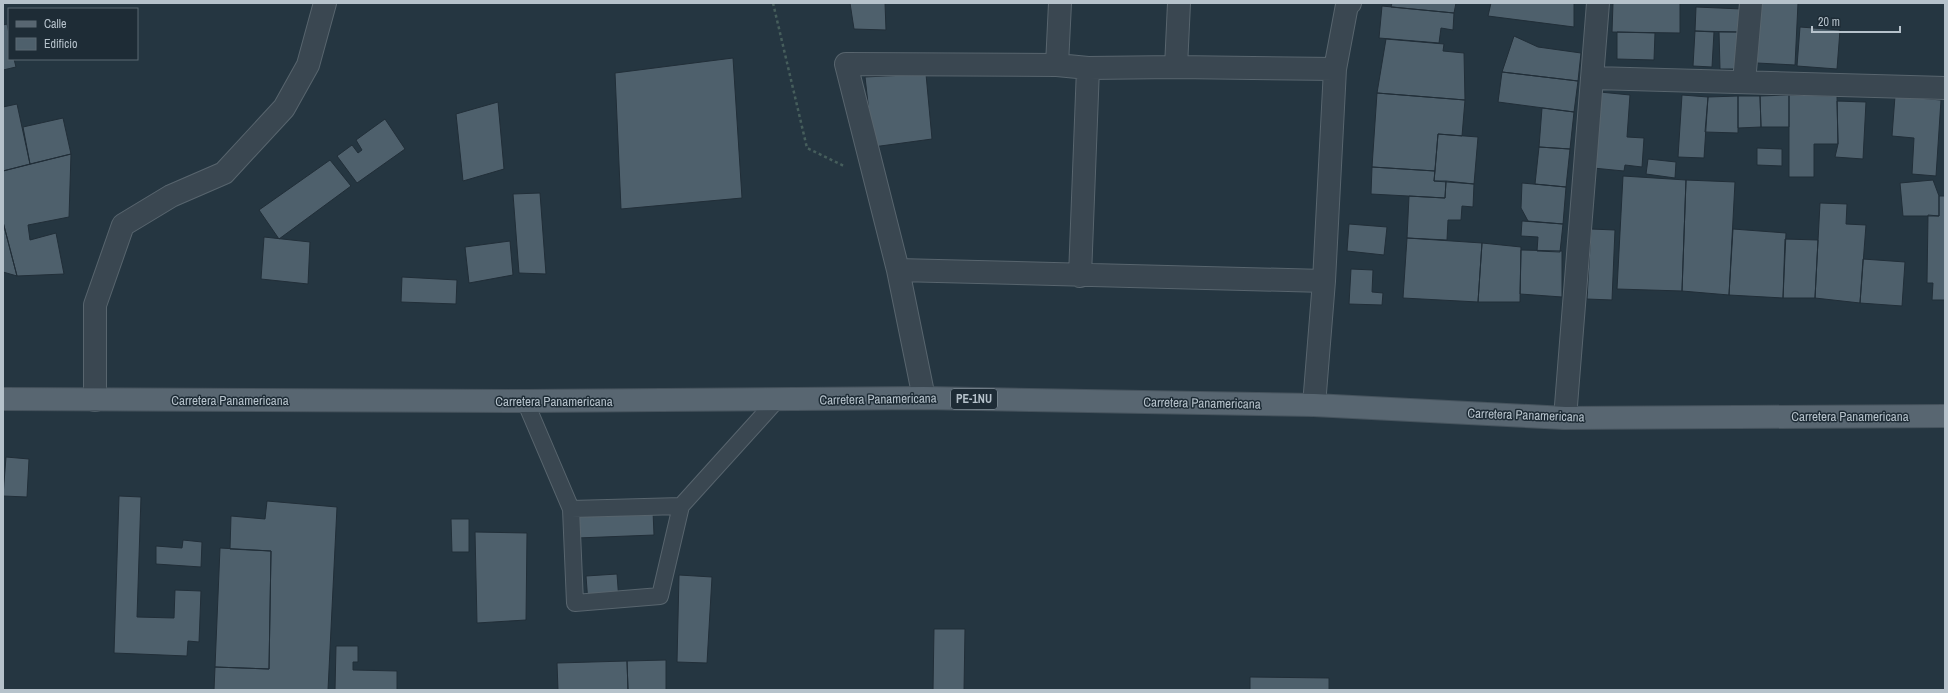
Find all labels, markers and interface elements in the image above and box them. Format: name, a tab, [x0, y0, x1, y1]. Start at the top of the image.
legend	[8, 8, 138, 60]
scale bar	[1812, 8, 1900, 34]
text: 20 m	[1818, 14, 1840, 30]
text: Calle	[44, 16, 66, 32]
text: Edificio	[44, 36, 77, 52]
street label: Carretera Panamericana	[819, 389, 937, 409]
road number: PE-1NU	[951, 389, 997, 409]
street label: Carretera Panamericana	[171, 392, 289, 409]
street label: Carretera Panamericana	[495, 393, 613, 410]
street label: Carretera Panamericana	[1143, 393, 1261, 413]
street label: Carretera Panamericana	[1467, 404, 1585, 426]
street label: Carretera Panamericana	[1791, 408, 1909, 425]

